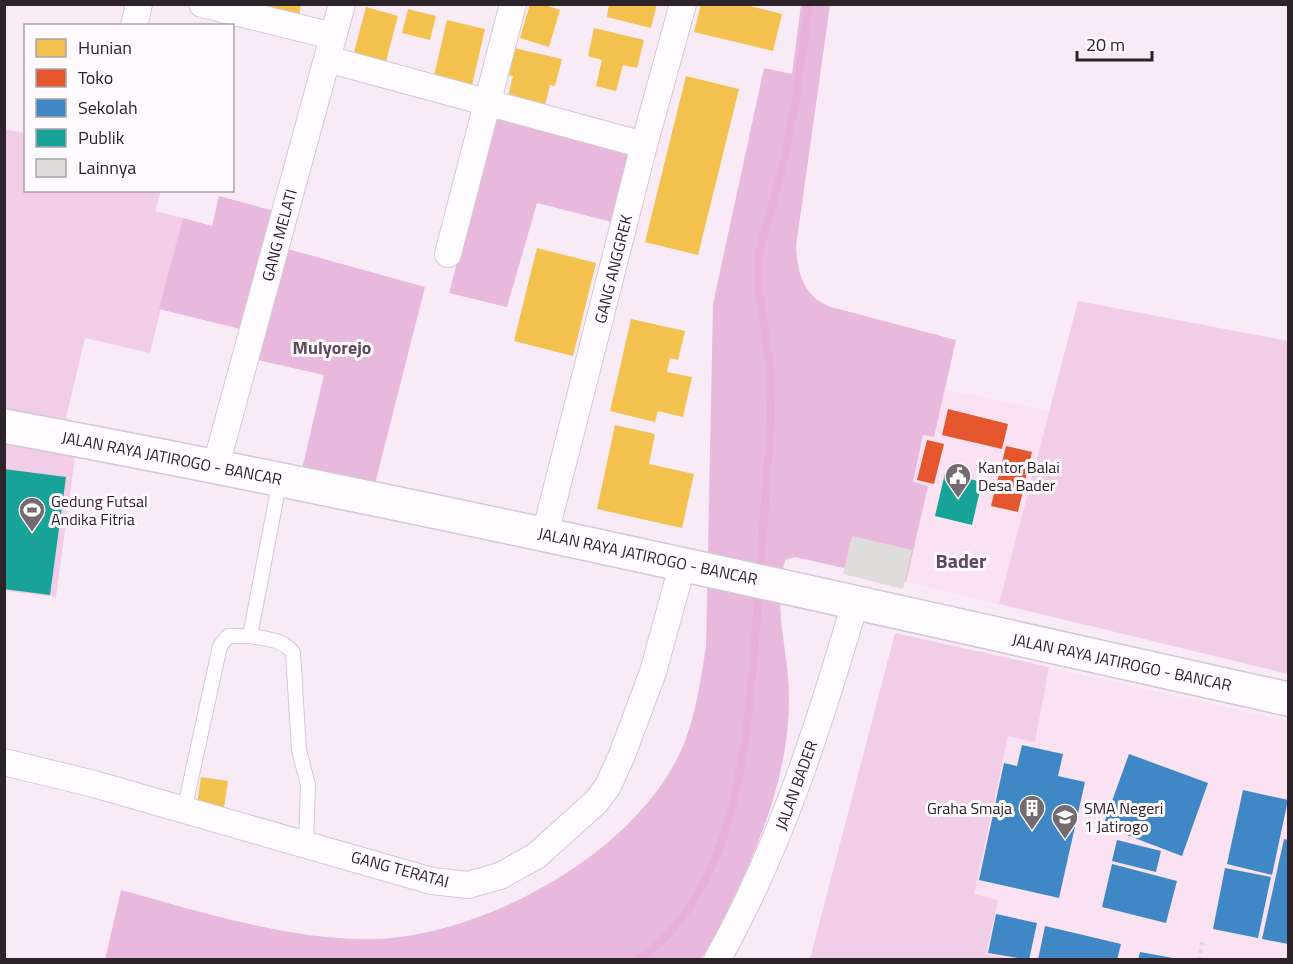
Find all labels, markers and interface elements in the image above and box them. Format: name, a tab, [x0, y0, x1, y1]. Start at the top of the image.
legend	[24, 24, 234, 192]
scale bar	[1077, 24, 1152, 62]
text: 20 m	[1086, 31, 1125, 58]
text: Hunian	[78, 34, 132, 61]
text: Toko	[78, 64, 113, 91]
text: Sekolah	[78, 94, 138, 121]
text: Publik	[78, 124, 125, 151]
text: Lainnya	[78, 154, 136, 181]
street label: GANG MELATI	[255, 186, 303, 284]
street label: GANG ANGGREK	[588, 212, 638, 326]
district label: Mulyorejo	[293, 334, 371, 361]
street label: JALAN RAYA JATIROGO - BANCAR	[60, 425, 284, 491]
place label: Kantor Balai Desa Bader	[978, 455, 1060, 497]
public building icon: Kantor Balai Desa Bader	[943, 461, 973, 499]
place label: Gedung Futsal Andika Fitria	[51, 489, 148, 531]
sports icon: Gedung Futsal Andika Fitria	[17, 495, 47, 533]
street label: JALAN RAYA JATIROGO - BANCAR	[536, 521, 760, 591]
district label: Bader	[935, 545, 987, 576]
street label: JALAN RAYA JATIROGO - BANCAR	[1010, 627, 1234, 697]
street label: JALAN BADER	[769, 737, 823, 833]
building icon: Graha Smaja	[1017, 793, 1047, 831]
place label: Graha Smaja	[927, 796, 1012, 820]
place label: SMA Negeri 1 Jatirogo	[1084, 796, 1163, 838]
school or university icon: SMA Negeri 1 Jatirogo	[1050, 802, 1080, 840]
street label: GANG TERATAI	[348, 844, 452, 894]

